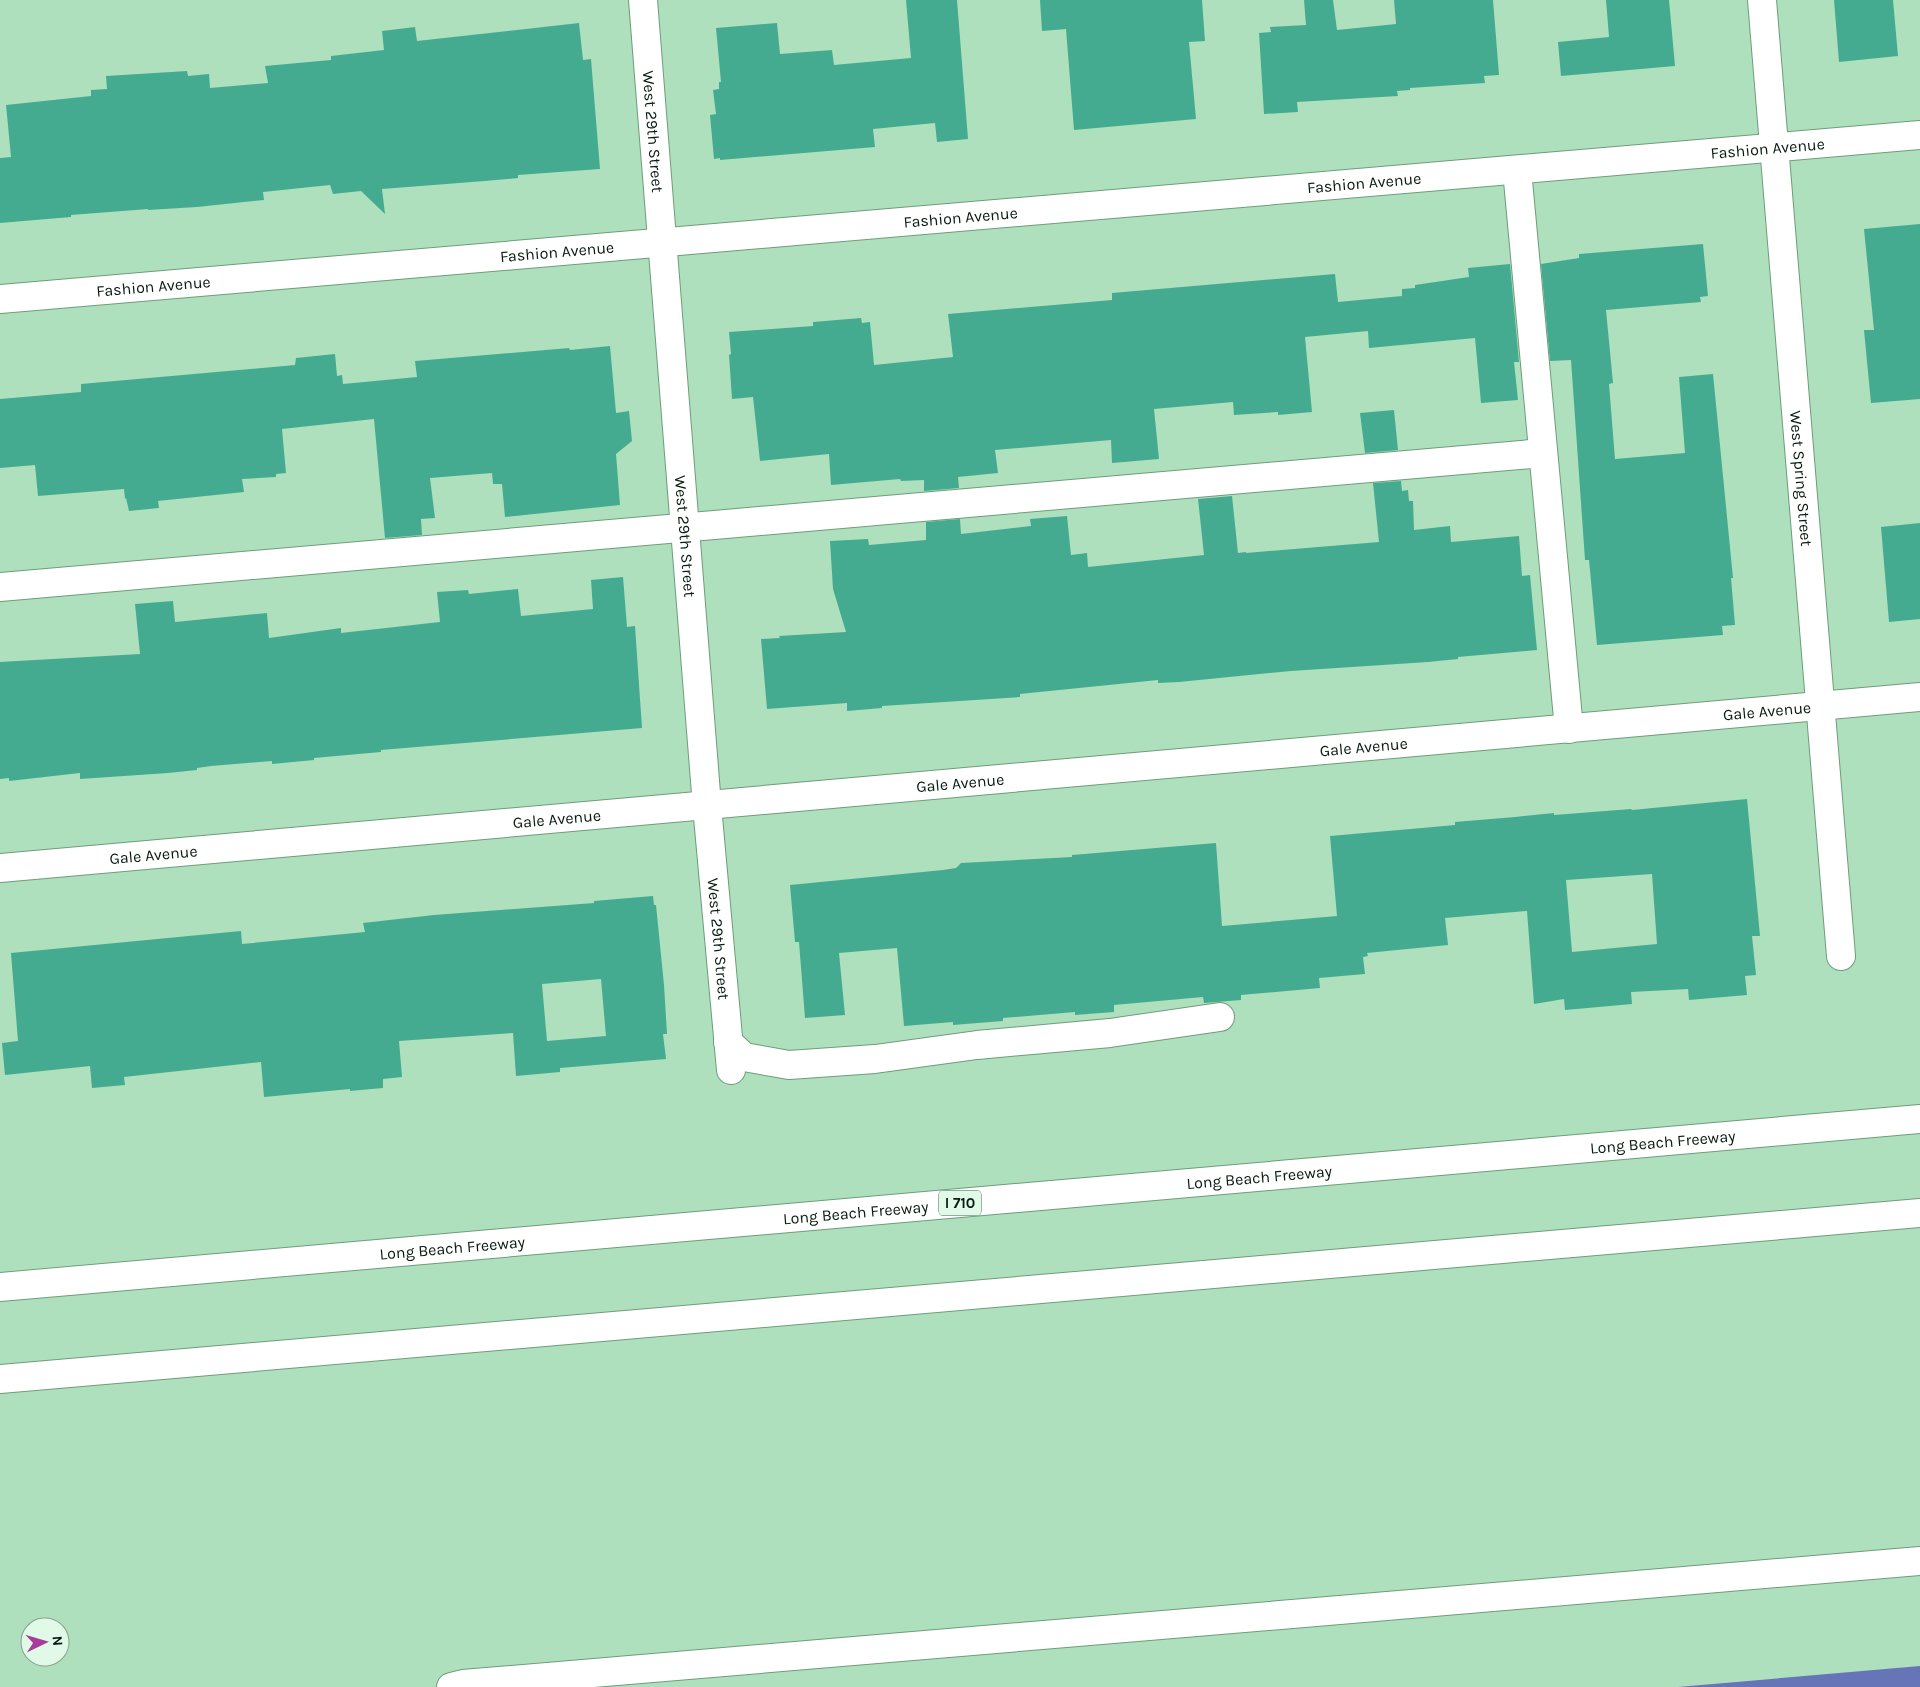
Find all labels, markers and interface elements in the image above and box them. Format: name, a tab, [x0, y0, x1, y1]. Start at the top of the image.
street label: West 29th Street	[639, 70, 667, 193]
street label: Fashion Avenue	[1710, 134, 1825, 163]
street label: Fashion Avenue	[1306, 169, 1422, 197]
street label: Fashion Avenue	[903, 203, 1018, 232]
street label: Fashion Avenue	[499, 238, 615, 266]
street label: Fashion Avenue	[96, 272, 211, 301]
street label: West Spring Street	[1786, 410, 1816, 547]
street label: West 29th Street	[671, 475, 699, 598]
street label: Gale Avenue	[1722, 698, 1812, 725]
street label: Gale Avenue	[1319, 734, 1408, 760]
street label: Gale Avenue	[915, 770, 1005, 796]
street label: Gale Avenue	[512, 806, 602, 832]
street label: Gale Avenue	[109, 841, 198, 868]
street label: West 29th Street	[704, 877, 734, 1001]
street label: Long Beach Freeway	[1589, 1126, 1737, 1158]
street label: Long Beach Freeway	[1186, 1161, 1333, 1193]
road number: I 710	[939, 1190, 981, 1216]
street label: Long Beach Freeway	[782, 1197, 930, 1228]
street label: Long Beach Freeway	[379, 1232, 526, 1264]
north arrow	[20, 1617, 70, 1667]
text: N	[49, 1635, 66, 1647]

